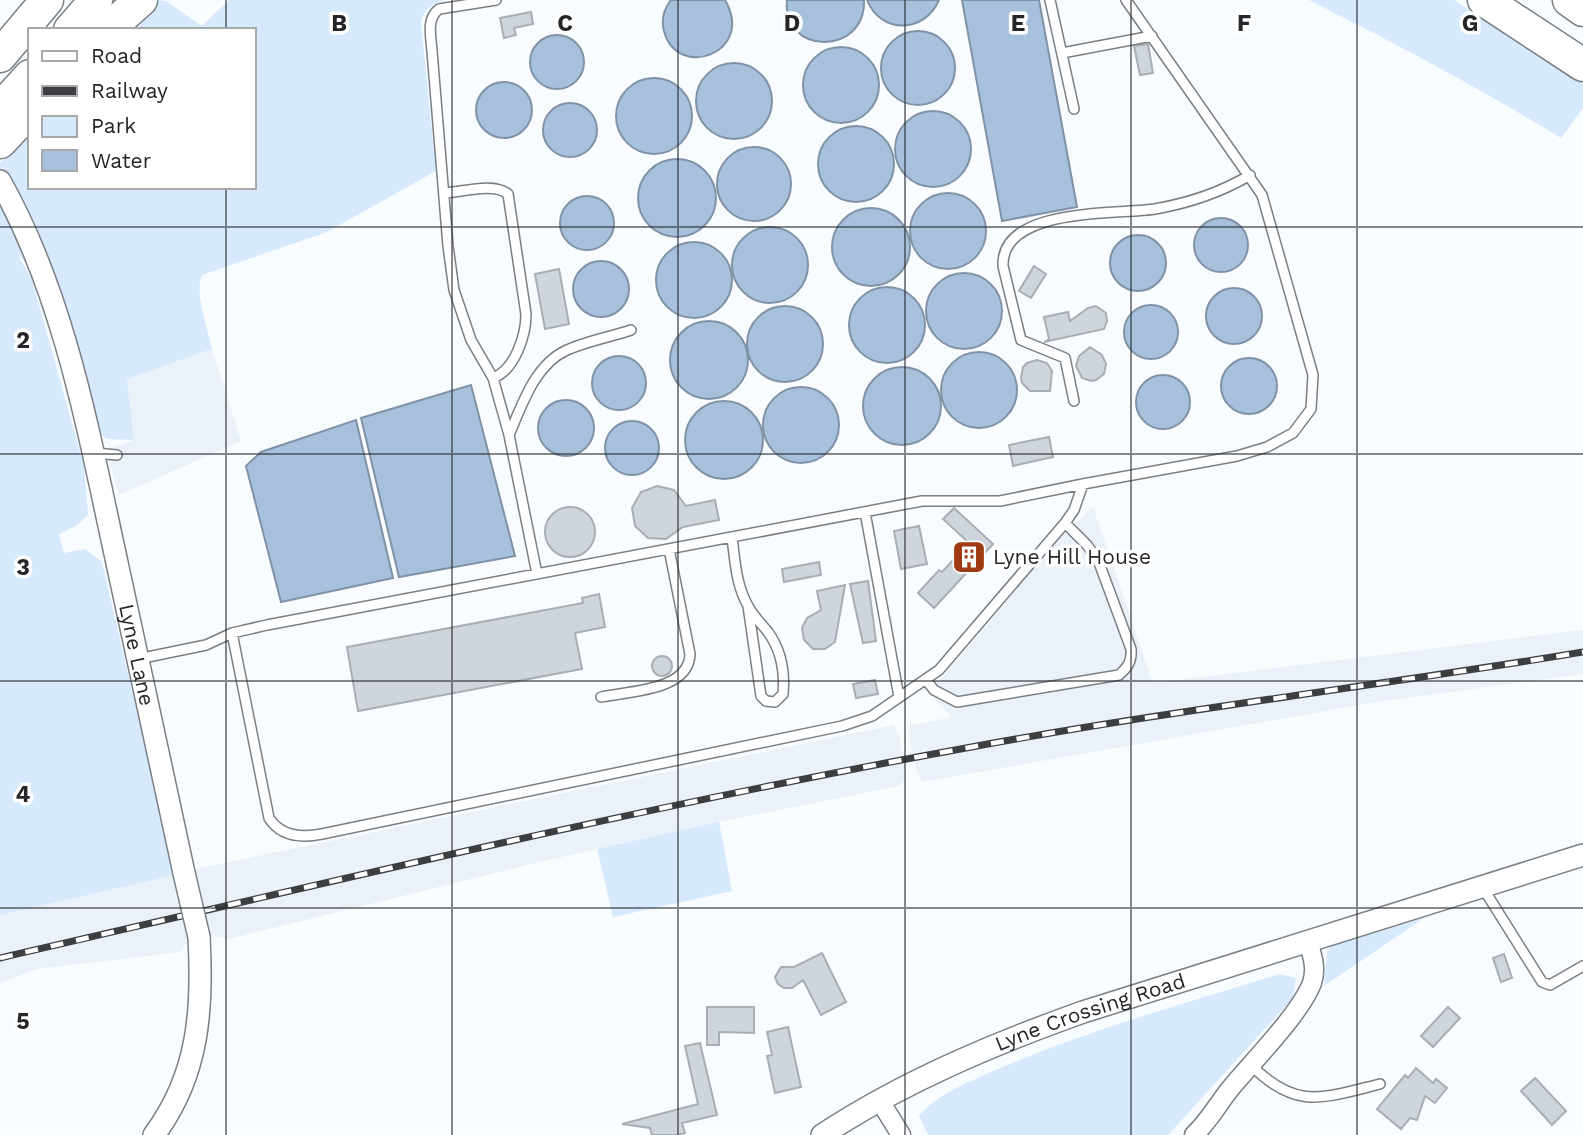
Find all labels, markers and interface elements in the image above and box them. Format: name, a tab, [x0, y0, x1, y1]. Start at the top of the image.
text: B	[331, 10, 347, 37]
text: C	[557, 10, 573, 37]
text: D	[784, 10, 800, 37]
text: E	[1011, 10, 1025, 37]
text: F	[1237, 10, 1251, 37]
text: G	[1462, 10, 1478, 37]
legend	[28, 28, 256, 189]
text: Road	[91, 43, 142, 68]
text: Railway	[91, 78, 168, 103]
text: Park	[91, 113, 136, 138]
text: Water	[91, 148, 152, 173]
text: 2	[16, 327, 30, 354]
building icon: Lyne Hill House	[950, 538, 988, 576]
place label: Lyne Hill House	[993, 544, 1151, 569]
text: 3	[16, 554, 30, 581]
street label: Lyne Lane	[114, 602, 160, 708]
text: 4	[16, 781, 31, 808]
street label: Lyne Crossing Road	[991, 968, 1188, 1056]
text: 5	[16, 1008, 30, 1035]

